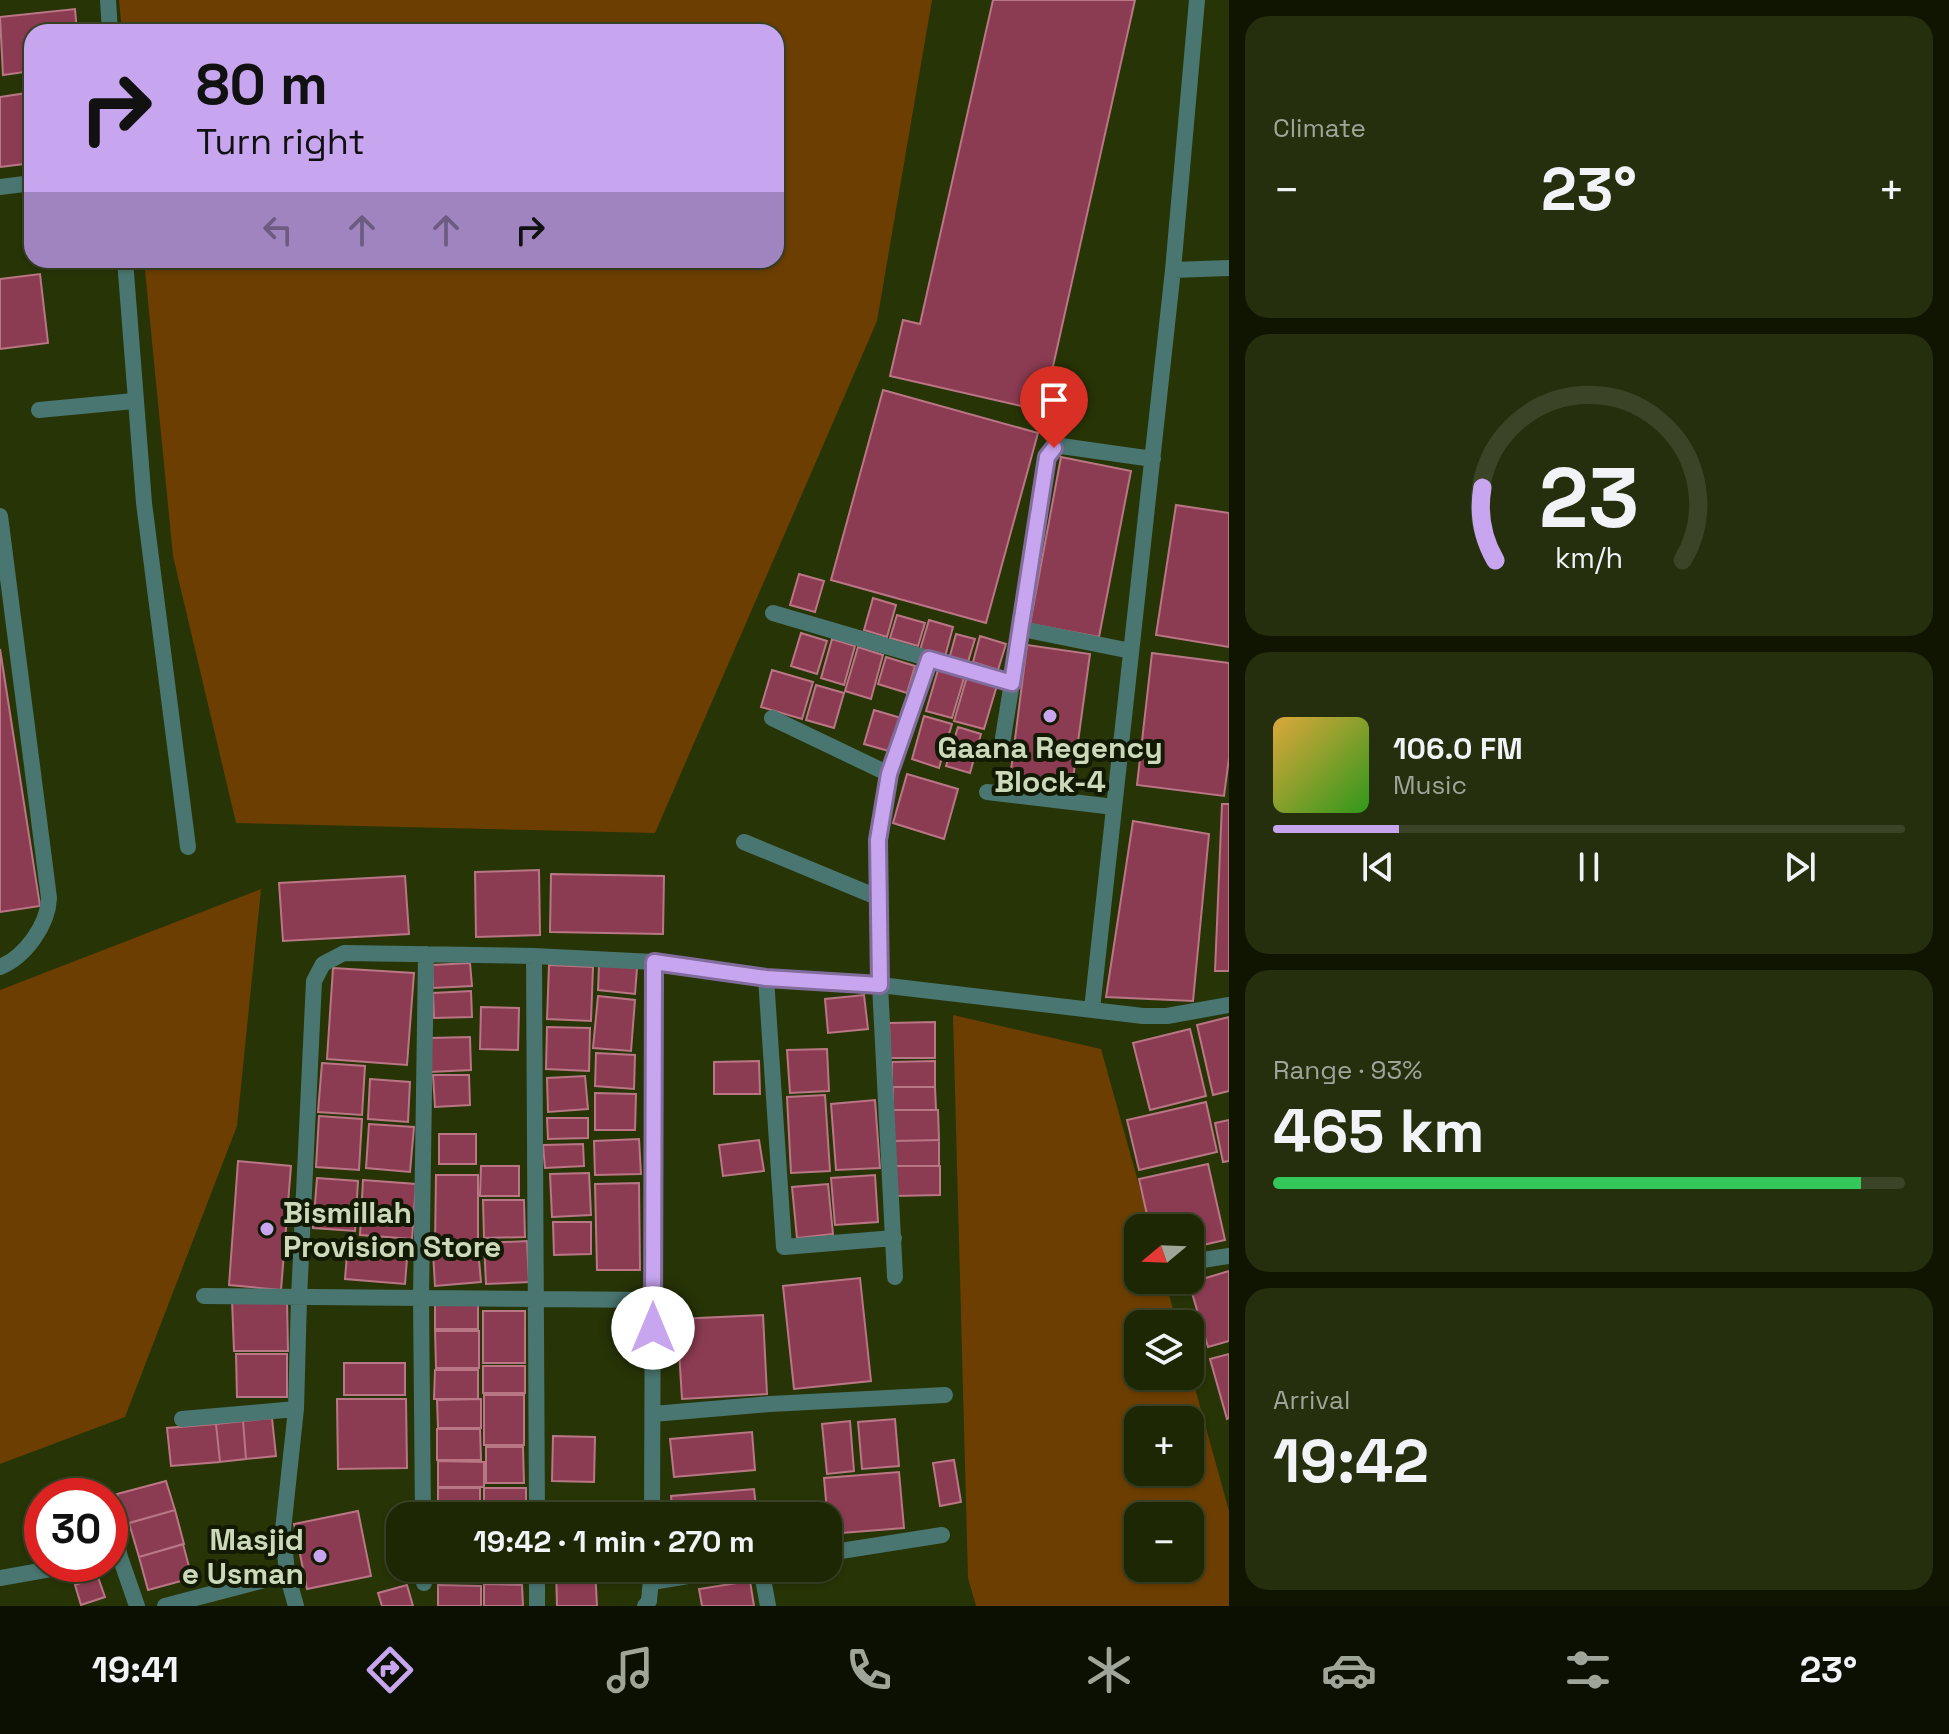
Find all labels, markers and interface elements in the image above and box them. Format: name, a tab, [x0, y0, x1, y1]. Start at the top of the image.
text: 80 m	[196, 49, 328, 120]
icon: right	[64, 56, 168, 160]
text: Climate	[1273, 111, 1366, 145]
text: Turn right	[196, 119, 365, 165]
text: 23°	[1541, 151, 1637, 228]
text: −	[1273, 162, 1300, 218]
text: +	[1878, 162, 1905, 218]
icon: left	[256, 208, 300, 252]
icon: ahead	[340, 208, 384, 252]
icon: ahead	[424, 208, 468, 252]
icon: right	[508, 208, 552, 252]
pin	[1020, 366, 1088, 448]
icon: arrive	[1032, 378, 1076, 422]
text: 23	[1539, 445, 1639, 551]
text: km/h	[1555, 540, 1623, 576]
marker: Gaana Regency Block-4	[1041, 707, 1059, 725]
place label: Gaana Regency Block-4	[937, 728, 1163, 801]
text: 106.0 FM	[1393, 729, 1523, 768]
text: Music	[1393, 768, 1467, 802]
icon: previous	[1356, 845, 1400, 889]
icon: pause	[1567, 845, 1611, 889]
icon: next	[1778, 845, 1822, 889]
text: Range · 93%	[1273, 1053, 1422, 1087]
text: 465 km	[1273, 1093, 1485, 1170]
place label: Bismillah Provision Store	[283, 1193, 501, 1266]
north arrow	[1124, 1214, 1204, 1294]
map controls	[1124, 1214, 1204, 1582]
marker: Bismillah Provision Store	[258, 1220, 276, 1238]
position arrow	[611, 1286, 695, 1370]
button: layers	[1124, 1310, 1204, 1390]
text: Arrival	[1273, 1383, 1350, 1417]
button: +	[1124, 1406, 1204, 1486]
text: 19:42	[1273, 1423, 1429, 1500]
speed limit sign: 30	[24, 1478, 128, 1582]
button: −	[1124, 1502, 1204, 1582]
place label: Masjid e Usman	[182, 1520, 304, 1593]
text: 19:42 · 1 min · 270 m	[473, 1522, 755, 1561]
marker: Masjid e Usman	[311, 1547, 329, 1565]
icon: directions	[362, 1642, 418, 1698]
icon: music	[602, 1642, 658, 1698]
icon: phone	[841, 1642, 897, 1698]
icon: climate	[1081, 1642, 1137, 1698]
icon: car	[1321, 1642, 1377, 1698]
icon: filters	[1560, 1642, 1616, 1698]
text: 19:41	[92, 1647, 179, 1693]
text: 23°	[1800, 1647, 1857, 1693]

